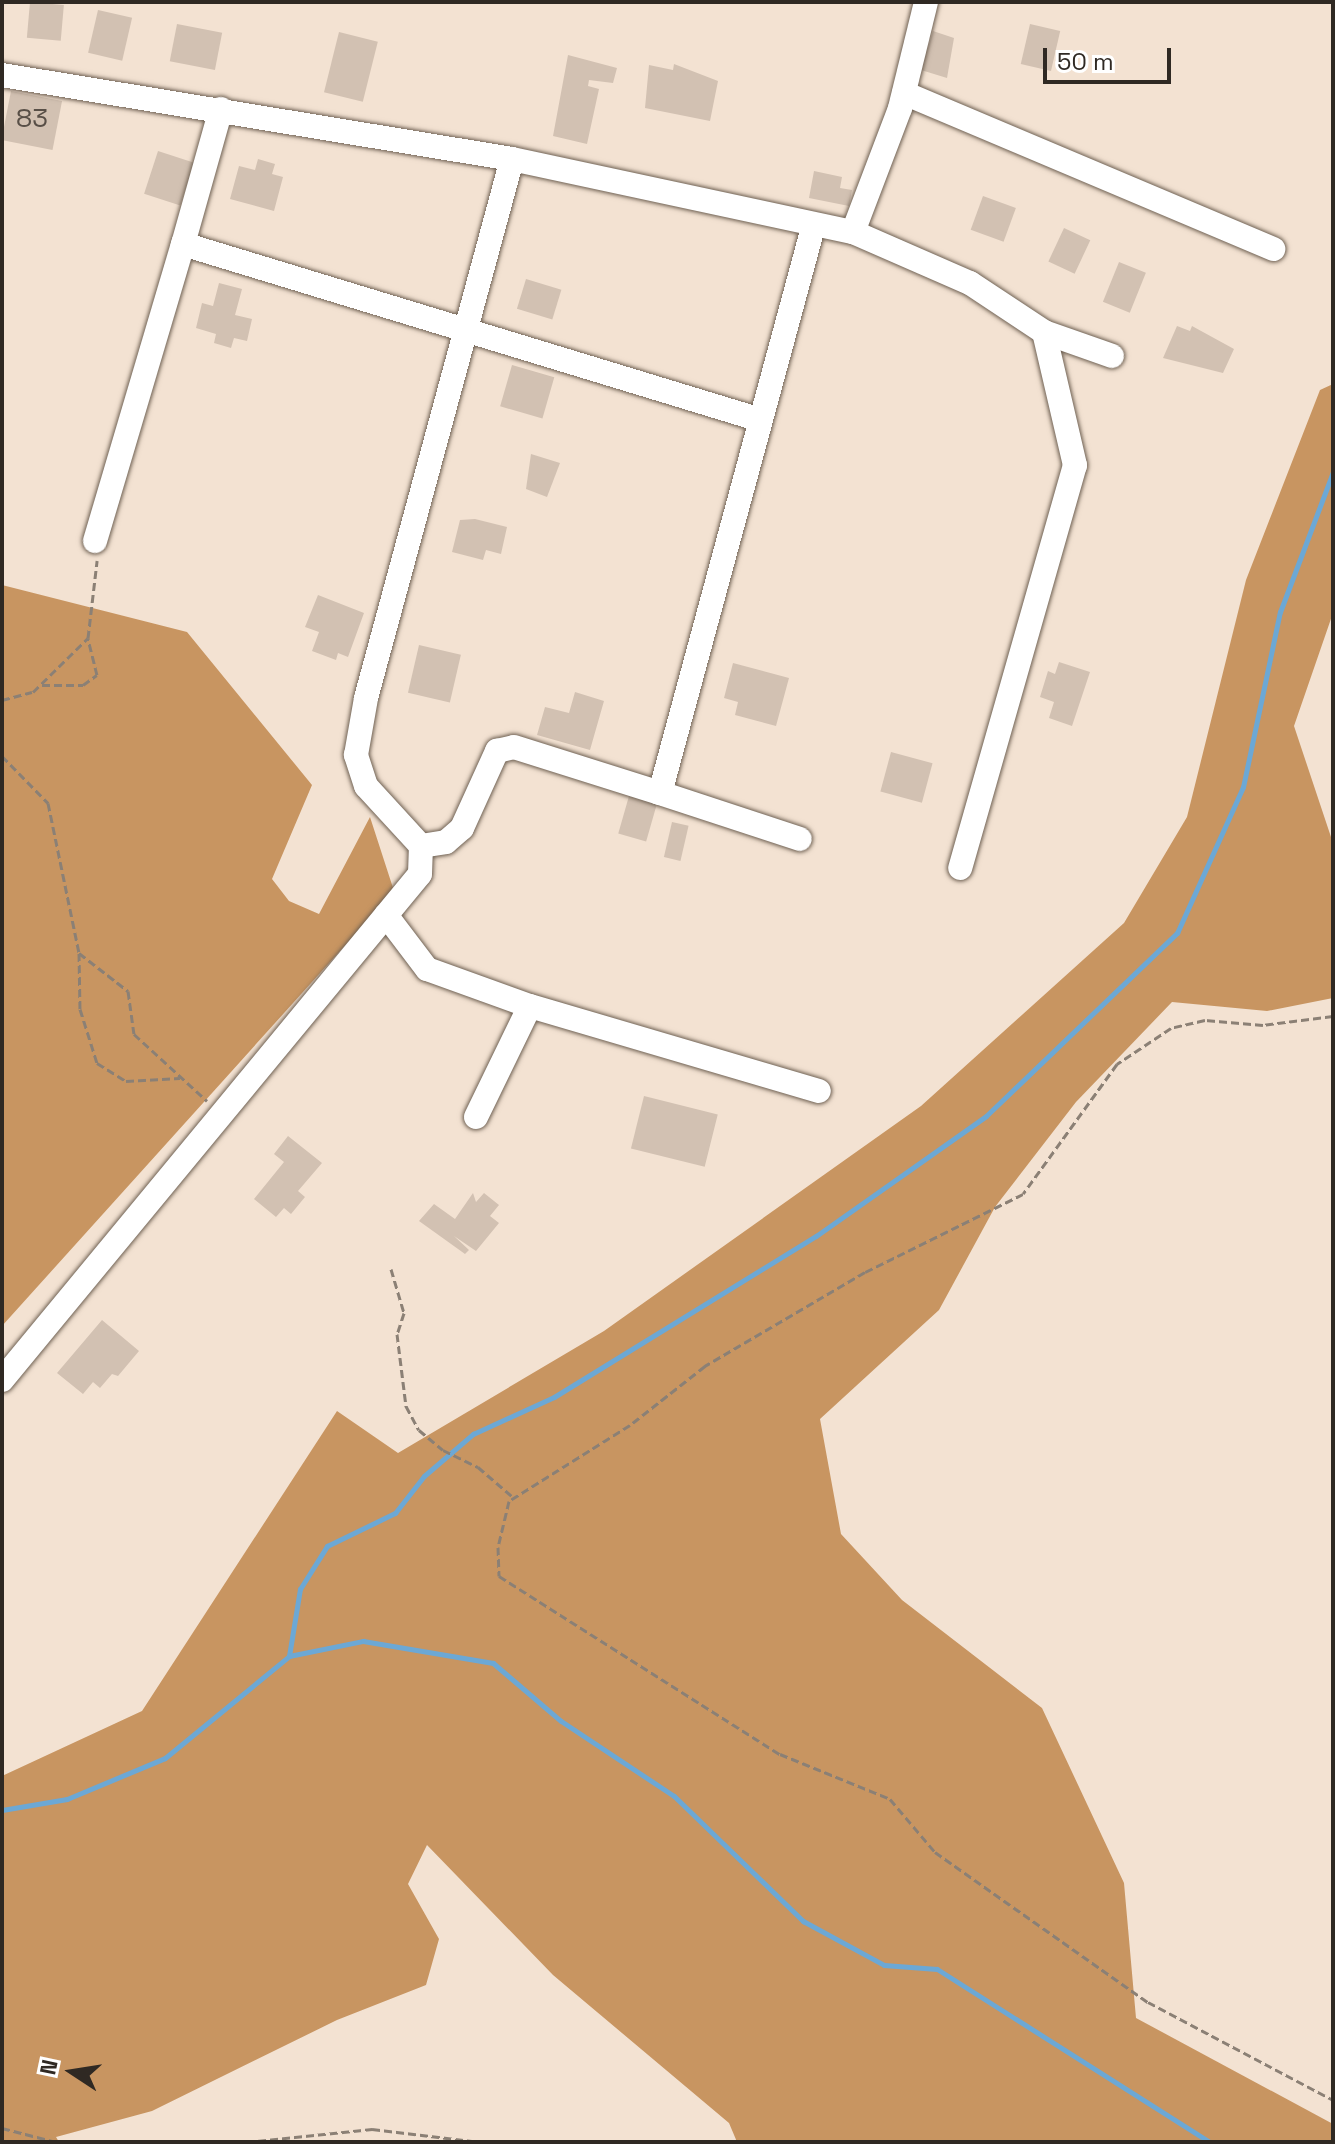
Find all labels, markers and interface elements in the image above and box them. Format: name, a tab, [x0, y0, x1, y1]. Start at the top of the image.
scale bar	[1047, 32, 1175, 82]
text: 50 m	[1057, 46, 1114, 77]
house number: 83	[16, 103, 48, 135]
north arrow	[32, 2032, 112, 2112]
text: N	[33, 2057, 64, 2077]

